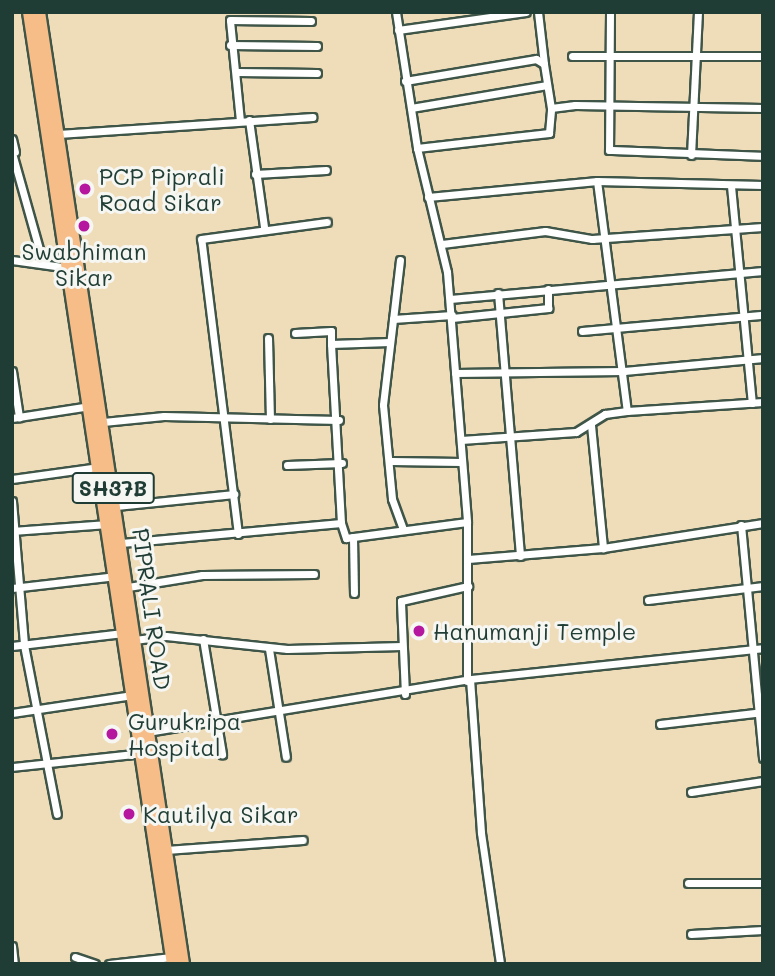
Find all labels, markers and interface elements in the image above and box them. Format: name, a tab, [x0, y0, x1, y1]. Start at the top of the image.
place label: PCP Piprali Road Sikar	[99, 162, 225, 216]
marker: PCP Piprali Road Sikar	[77, 181, 93, 197]
marker: Swabhiman Sikar	[76, 218, 92, 234]
place label: Swabhiman Sikar	[21, 237, 147, 291]
road number: SH37B	[71, 470, 155, 505]
street label: PIPRALI ROAD	[127, 526, 177, 692]
place label: Hanumanji Temple	[433, 617, 636, 645]
marker: Hanumanji Temple	[411, 623, 427, 639]
place label: Gurukripa Hospital	[128, 707, 241, 761]
marker: Gurukripa Hospital	[102, 724, 122, 744]
place label: Kautilya Sikar	[143, 800, 299, 828]
marker: Kautilya Sikar	[121, 806, 137, 822]

